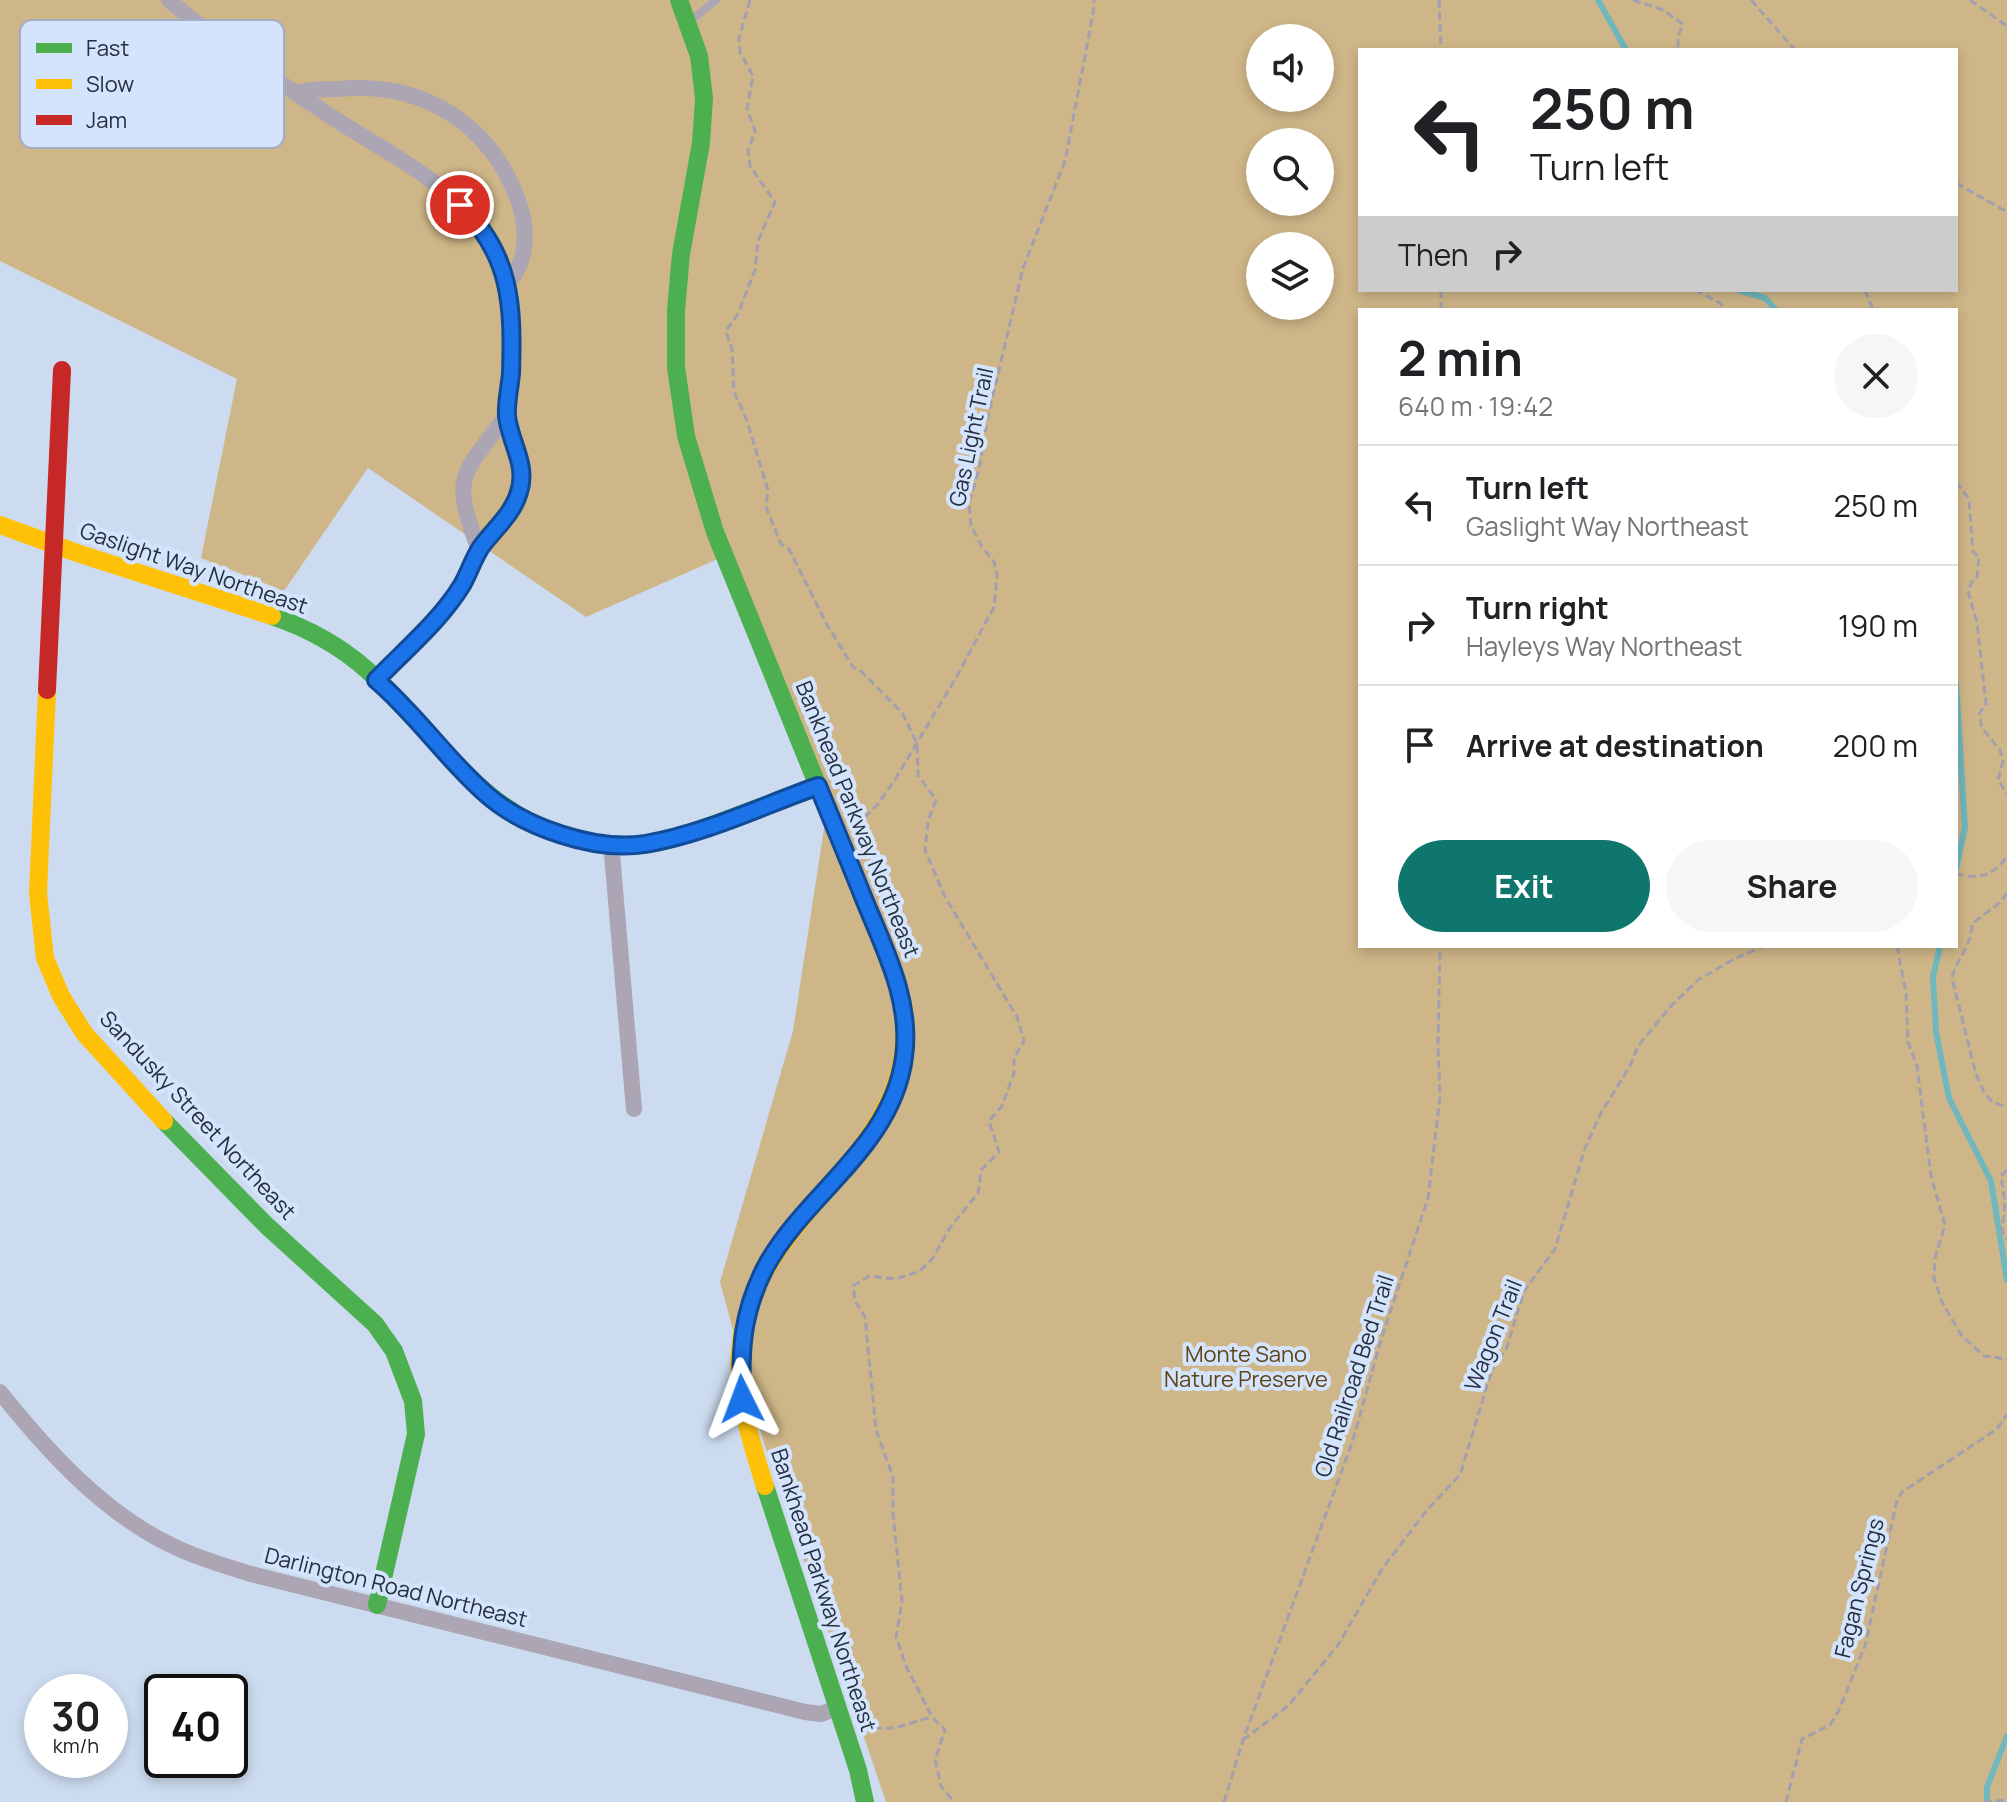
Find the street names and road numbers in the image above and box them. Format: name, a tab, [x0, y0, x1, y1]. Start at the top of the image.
street label: Gas Light Trail	[942, 365, 1000, 509]
street label: Gaslight Way Northeast	[76, 515, 312, 621]
street label: Bankhead Parkway Northeast	[789, 676, 927, 962]
street label: Sandusky Street Northeast	[93, 1004, 303, 1226]
street label: Old Railroad Bed Trail	[1307, 1271, 1401, 1481]
street label: Wagon Trail	[1457, 1275, 1529, 1395]
street label: Bankhead Parkway Northeast	[764, 1445, 884, 1735]
street label: Fagan Springs	[1827, 1515, 1891, 1661]
street label: Darlington Road Northeast	[261, 1540, 531, 1634]

